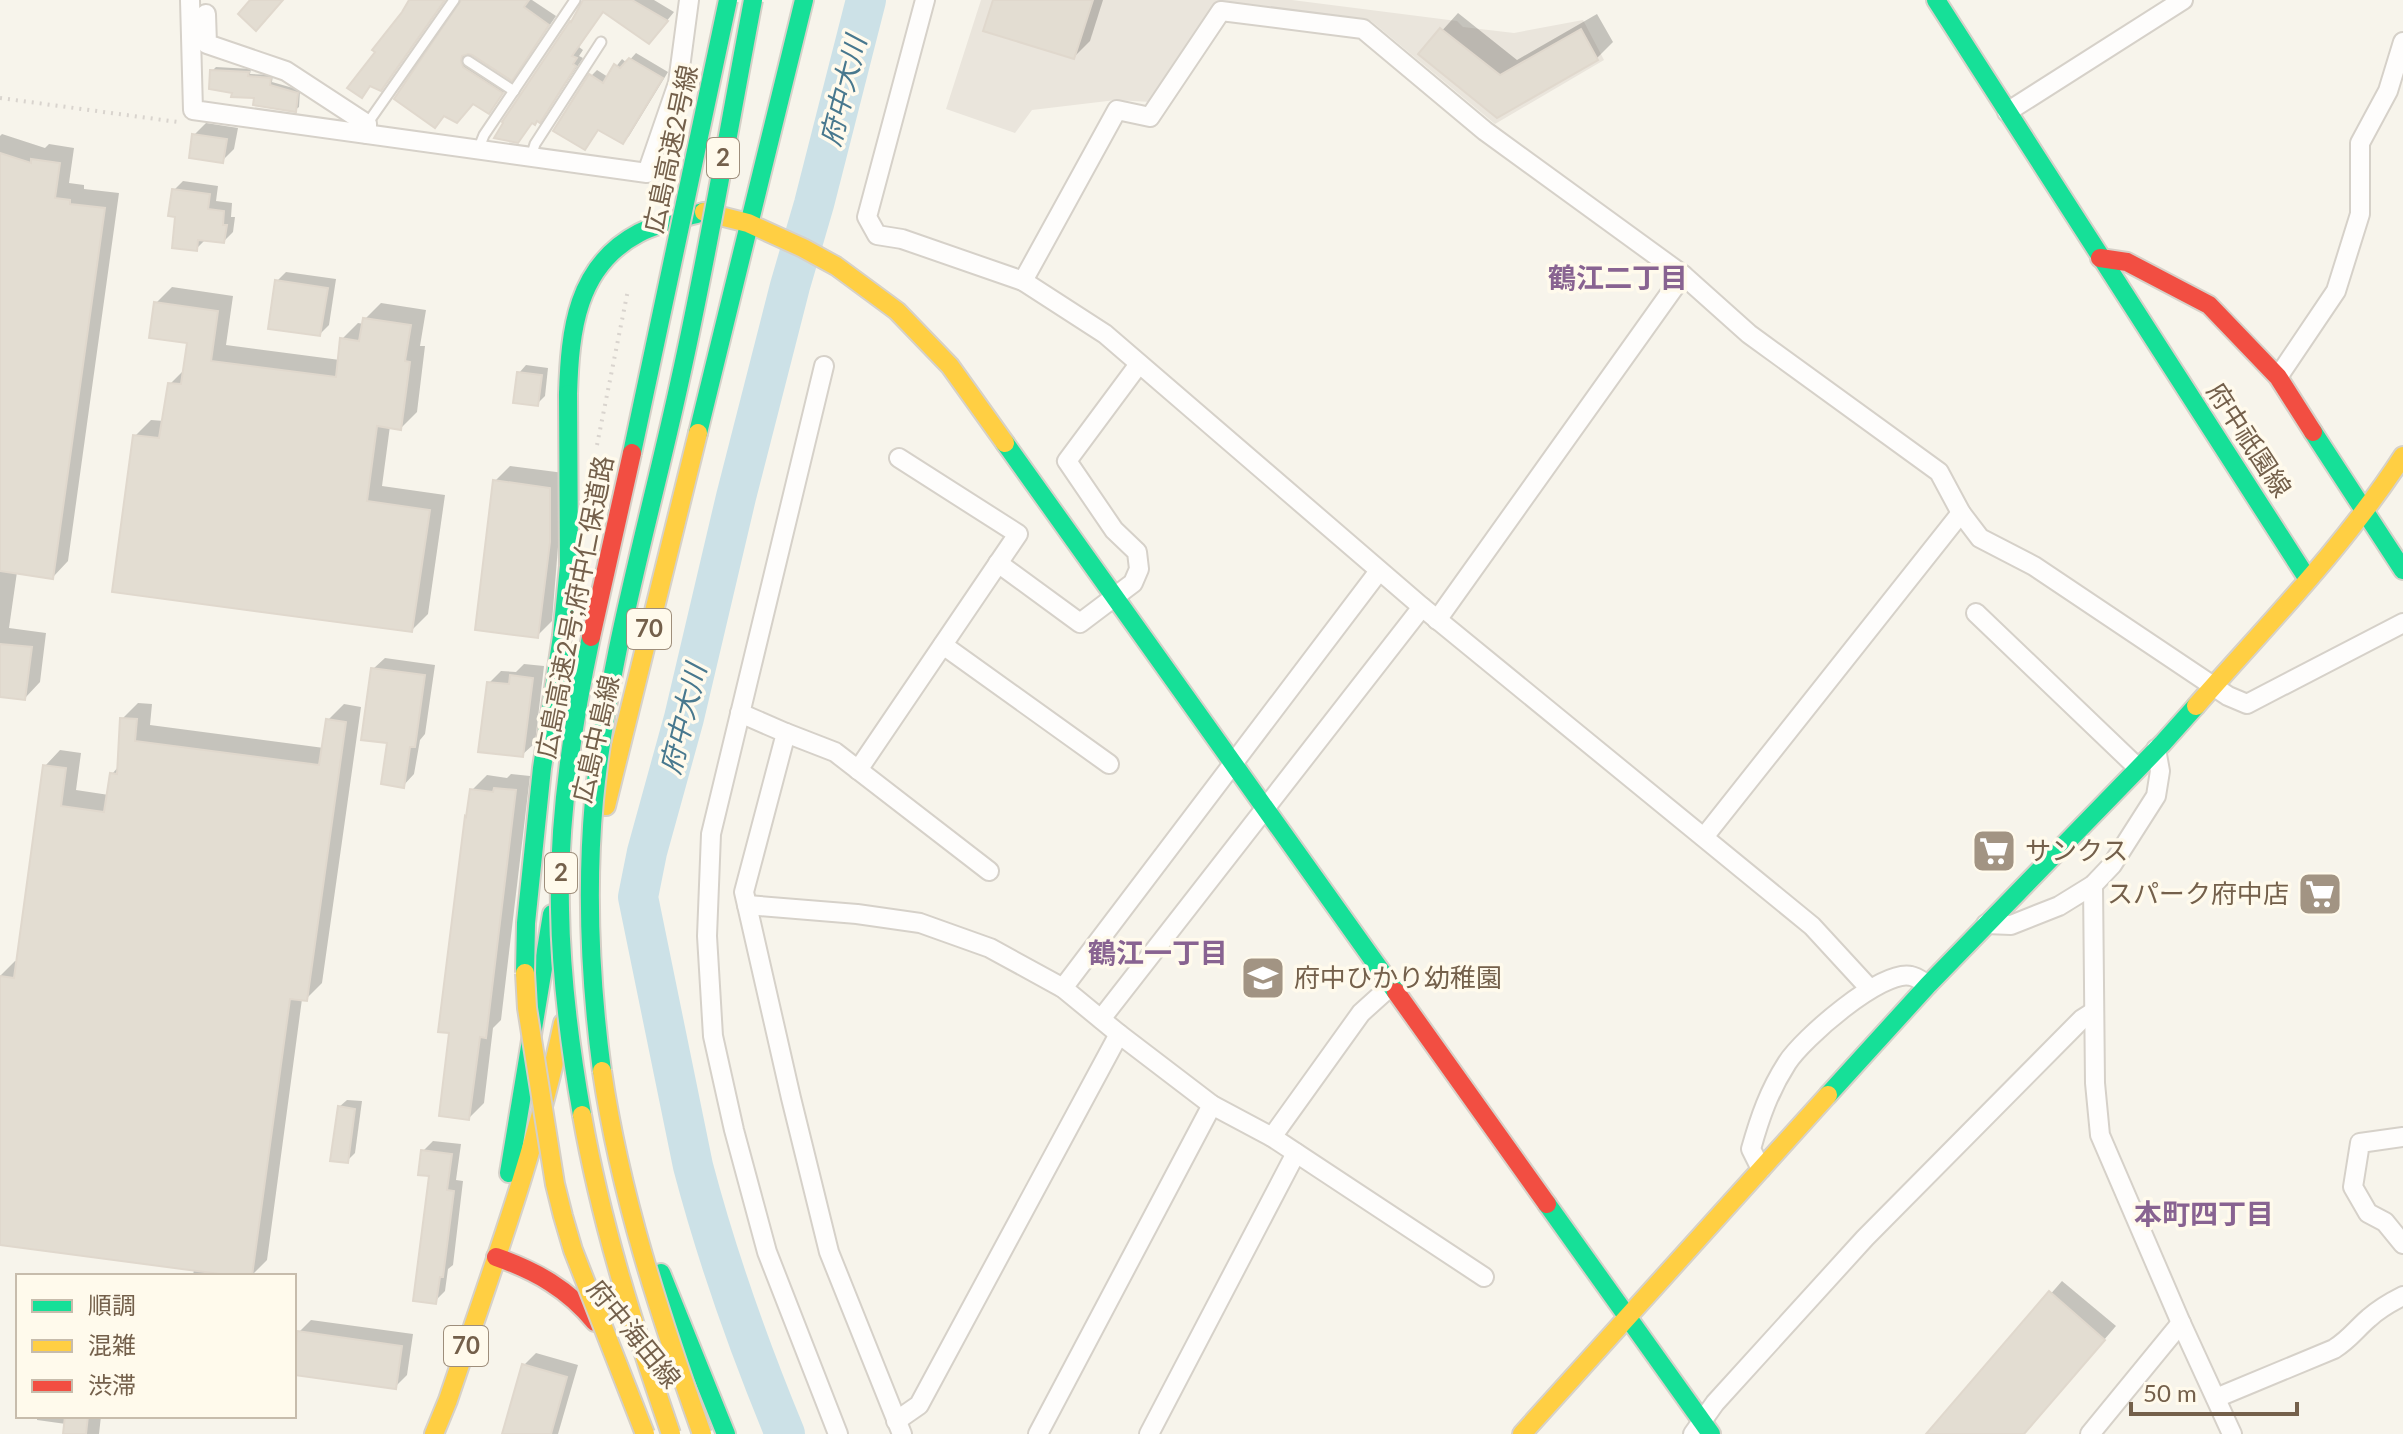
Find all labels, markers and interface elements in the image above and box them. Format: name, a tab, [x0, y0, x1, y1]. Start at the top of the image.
water label: 府中大川	[812, 29, 873, 149]
street label: 広島高速2号線	[637, 62, 703, 236]
road number: 2	[707, 138, 739, 178]
district label: 鶴江二丁目	[1548, 260, 1688, 294]
street label: 府中祇園線	[2201, 376, 2299, 503]
street label: 広島高速2号;府中仁保道路	[529, 453, 619, 761]
road number: 70	[627, 609, 671, 649]
water label: 府中大川	[652, 657, 713, 777]
street label: 広島中島線	[565, 672, 625, 806]
supermarket icon: サンクス	[1970, 827, 2018, 875]
place label: サンクス	[2025, 834, 2128, 866]
road number: 2	[545, 853, 577, 893]
supermarket icon: スパーク府中店	[2296, 870, 2344, 918]
place label: スパーク府中店	[2107, 877, 2289, 909]
district label: 鶴江一丁目	[1088, 935, 1228, 969]
school or university icon: 府中ひかり幼稚園	[1239, 954, 1287, 1002]
place label: 府中ひかり幼稚園	[1294, 961, 1502, 993]
district label: 本町四丁目	[2134, 1196, 2274, 1230]
street label: 府中海田線	[581, 1273, 688, 1394]
legend	[16, 1274, 296, 1418]
text: 順調	[88, 1290, 136, 1319]
road number: 70	[444, 1326, 488, 1366]
text: 混雑	[88, 1330, 136, 1359]
scale bar	[2131, 1366, 2297, 1416]
text: 渋滞	[88, 1370, 136, 1399]
text: 50 m	[2143, 1378, 2197, 1407]

